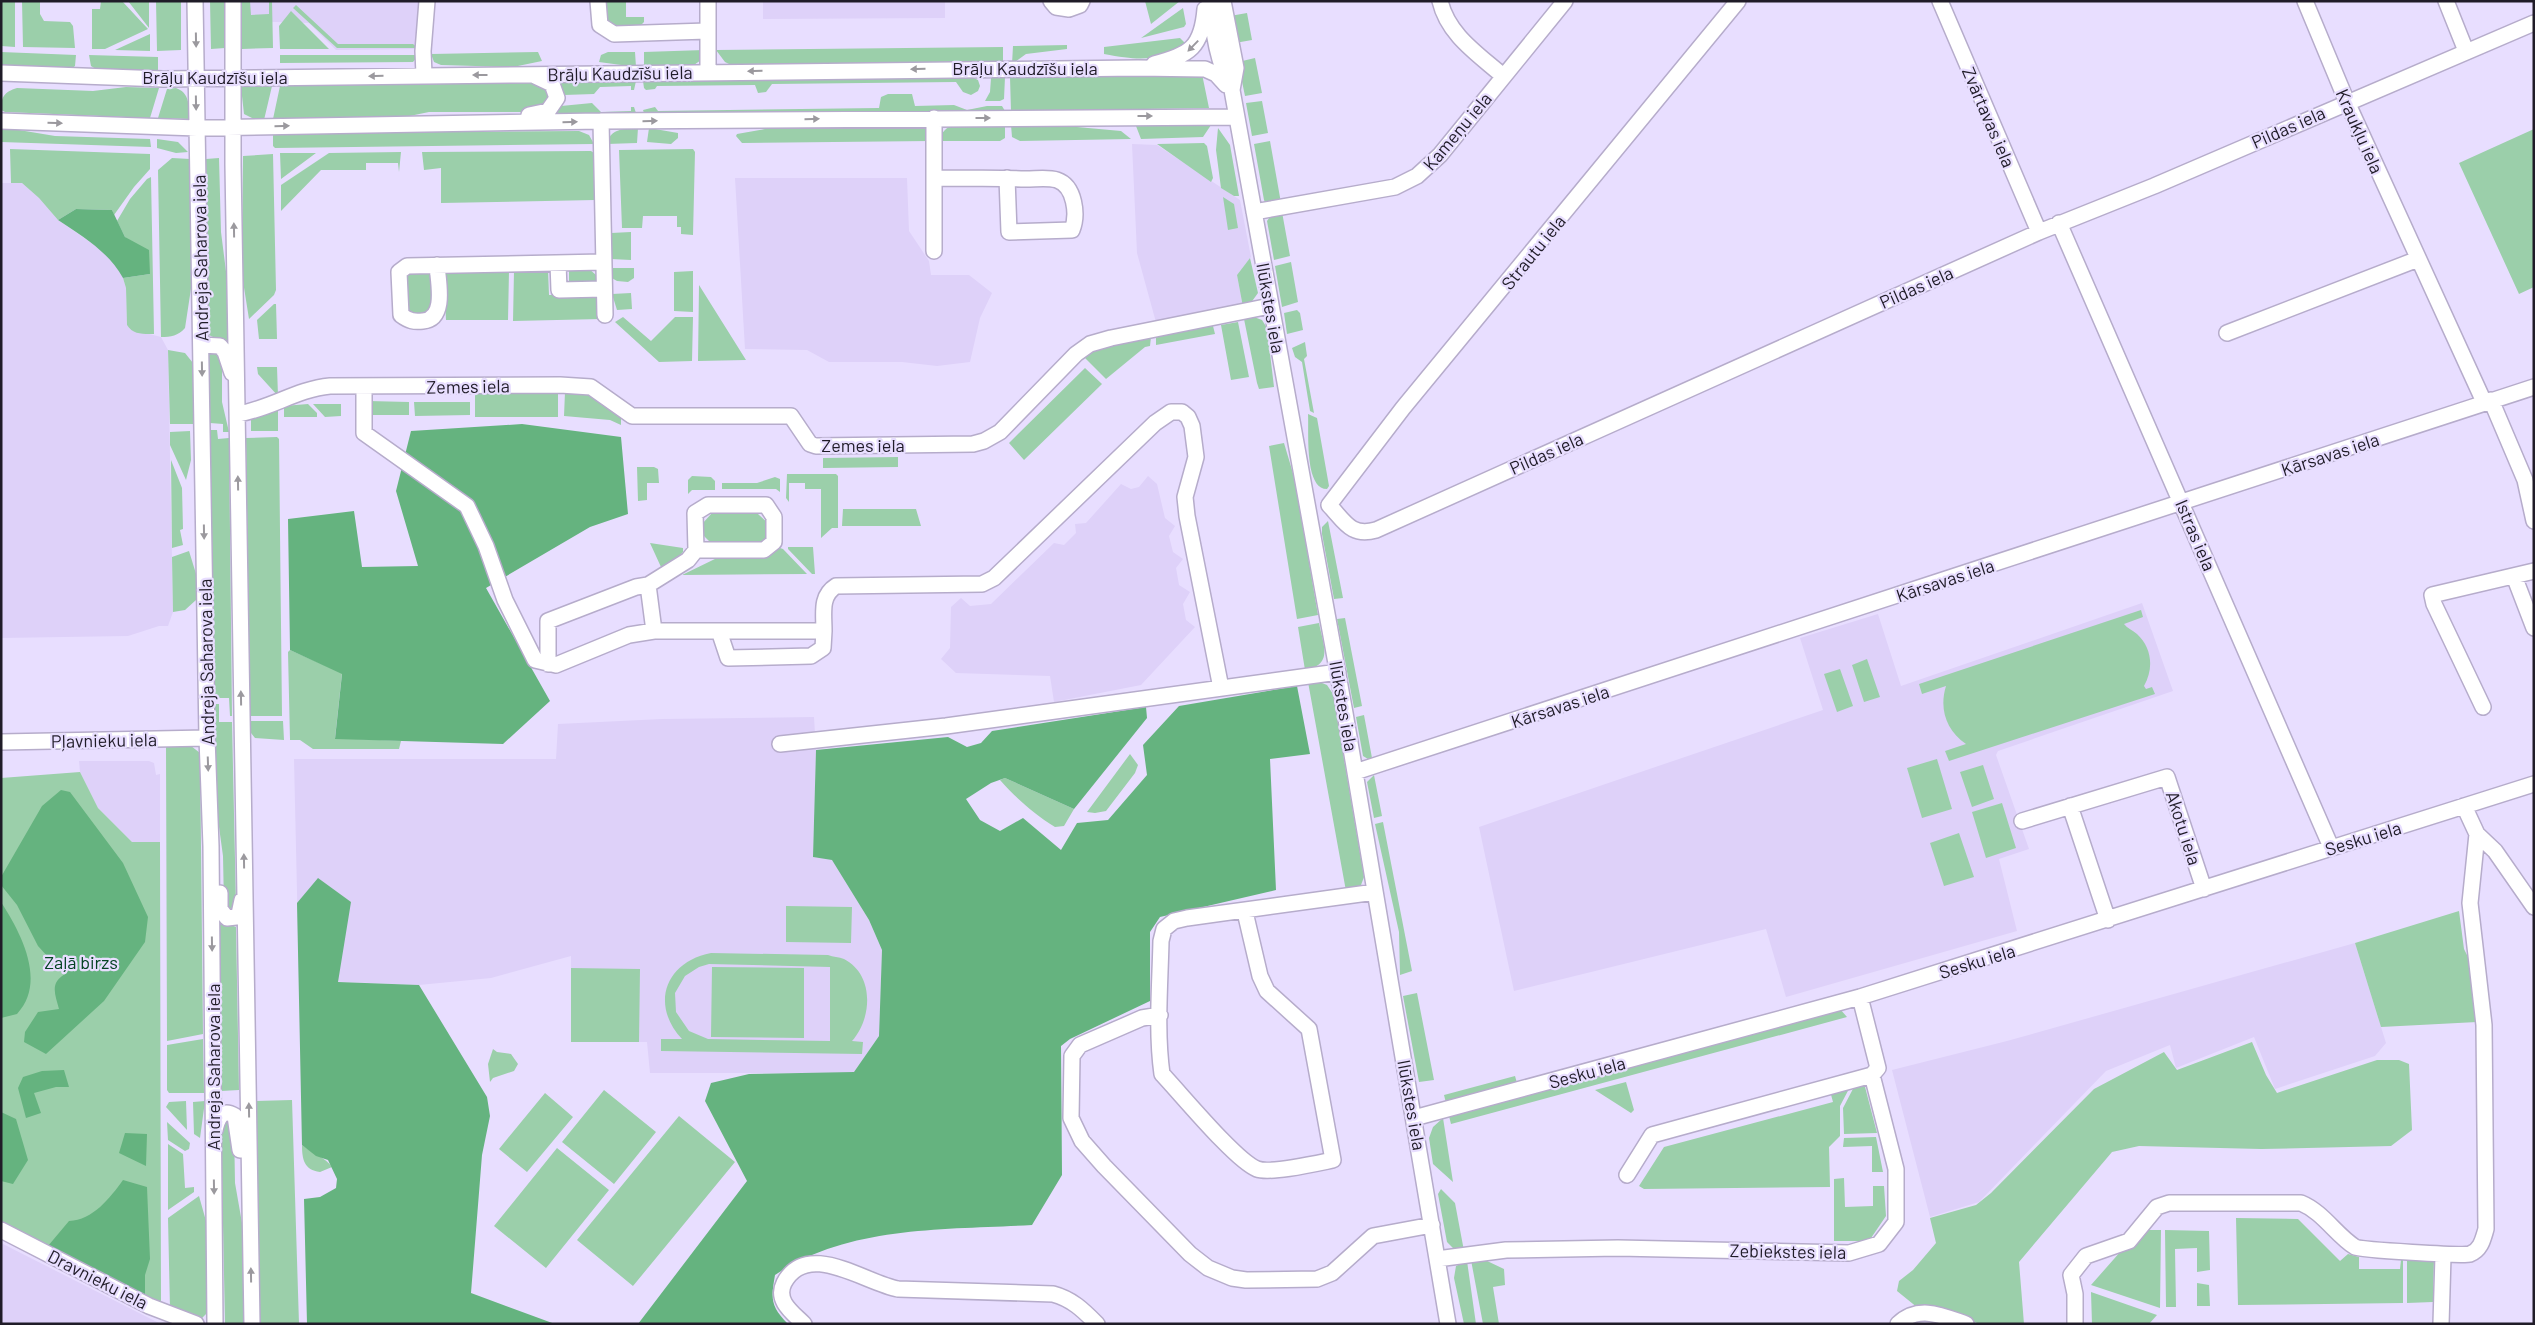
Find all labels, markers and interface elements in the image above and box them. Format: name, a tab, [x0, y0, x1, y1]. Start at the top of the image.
one-way arrow	[192, 32, 200, 48]
one-way arrow	[1187, 40, 1199, 52]
street label: Brāļu Kaudzīšu iela	[952, 57, 1098, 79]
street label: Brāļu Kaudzīšu iela	[547, 61, 693, 85]
street label: Zvārtavas iela	[1958, 63, 2020, 171]
one-way arrow	[910, 65, 926, 73]
street label: Brāļu Kaudzīšu iela	[142, 66, 288, 88]
one-way arrow	[747, 68, 763, 76]
one-way arrow	[472, 71, 488, 79]
one-way arrow	[367, 72, 383, 80]
street label: Kraukļu iela	[2332, 85, 2388, 177]
street label: Kameņu iela	[1418, 88, 1496, 174]
one-way arrow	[192, 95, 200, 111]
street label: Pildas iela	[2248, 101, 2328, 153]
one-way arrow	[1137, 112, 1153, 120]
one-way arrow	[975, 114, 991, 122]
one-way arrow	[804, 115, 820, 123]
one-way arrow	[642, 117, 658, 125]
one-way arrow	[562, 118, 578, 126]
one-way arrow	[47, 119, 63, 127]
one-way arrow	[274, 121, 290, 129]
street label: Andreja Saharova iela	[188, 174, 212, 342]
street label: Strautu iela	[1496, 210, 1570, 294]
one-way arrow	[230, 221, 238, 237]
street label: Ilūkstes iela	[1252, 261, 1290, 355]
street label: Pildas iela	[1876, 261, 1956, 313]
one-way arrow	[198, 361, 206, 377]
street label: Zemes iela	[426, 374, 510, 398]
street label: Pildas iela	[1506, 427, 1586, 479]
street label: Kārsavas iela	[2278, 428, 2382, 480]
street label: Zemes iela	[821, 434, 905, 456]
one-way arrow	[234, 475, 242, 491]
street label: Istras iela	[2171, 496, 2221, 574]
one-way arrow	[200, 524, 208, 540]
street label: Kārsavas iela	[1893, 554, 1997, 606]
street label: Andreja Saharova iela	[194, 578, 218, 746]
street label: Ilūkstes iela	[1325, 659, 1363, 753]
street label: Kārsavas iela	[1508, 680, 1612, 732]
one-way arrow	[237, 690, 245, 706]
street label: Pļavnieku iela	[51, 728, 157, 752]
one-way arrow	[204, 756, 212, 772]
street label: Akotu iela	[2162, 788, 2206, 868]
street label: Sesku iela	[2322, 816, 2404, 860]
one-way arrow	[239, 852, 247, 868]
one-way arrow	[208, 936, 216, 952]
street label: Sesku iela	[1936, 939, 2018, 983]
park label: Zaļā birzs	[44, 951, 118, 973]
street label: Andreja Saharova iela	[202, 984, 224, 1150]
street label: Sesku iela	[1546, 1051, 1628, 1093]
street label: Ilūkstes iela	[1393, 1058, 1431, 1152]
one-way arrow	[245, 1102, 253, 1118]
one-way arrow	[210, 1180, 218, 1196]
street label: Zebiekstes iela	[1730, 1239, 1846, 1263]
street label: Dravnieku iela	[44, 1244, 152, 1314]
one-way arrow	[247, 1267, 255, 1283]

